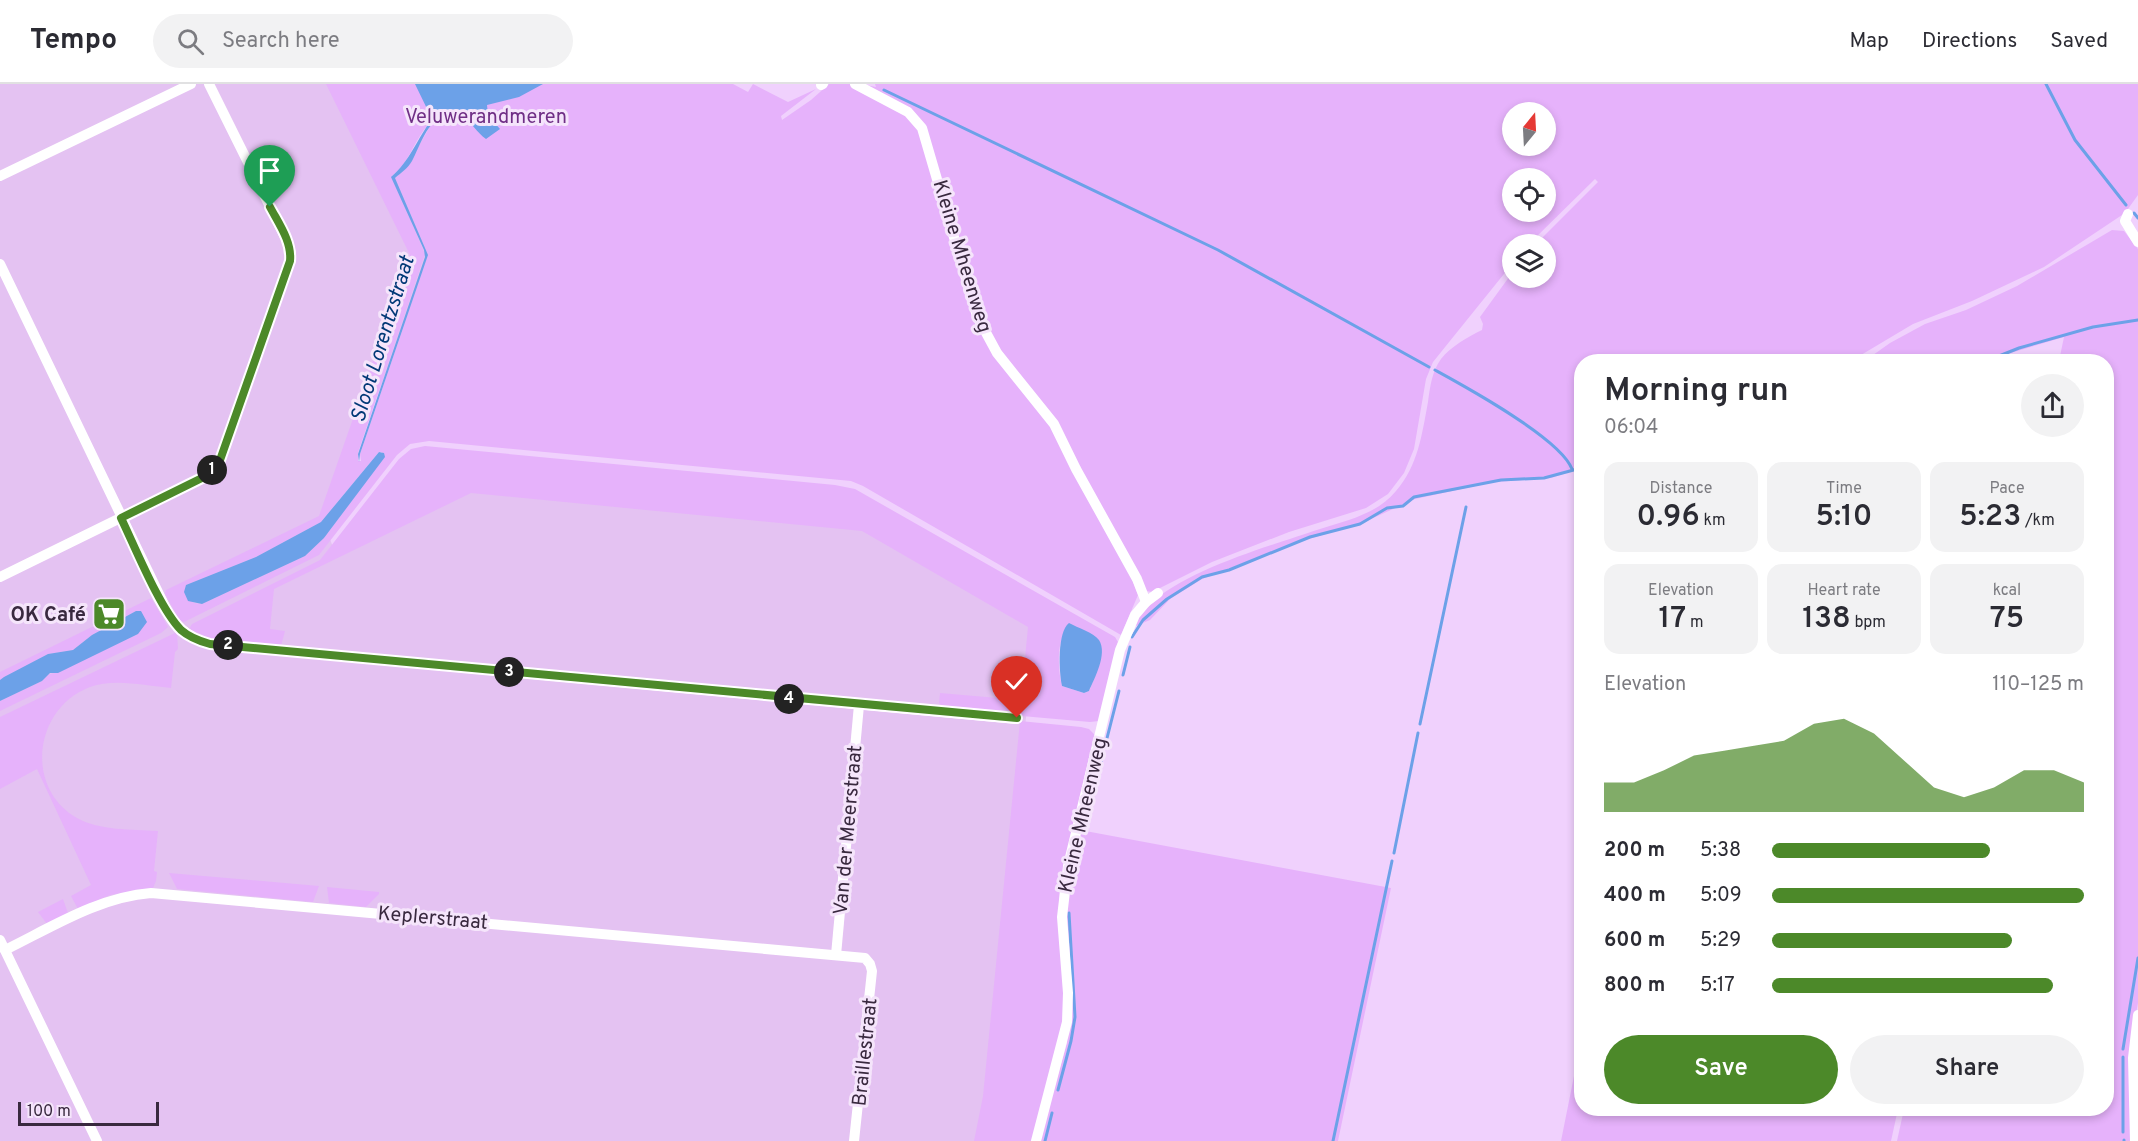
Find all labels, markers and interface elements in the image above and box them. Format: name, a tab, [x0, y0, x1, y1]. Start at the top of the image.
search box	[153, 14, 573, 68]
text: Tempo	[30, 23, 117, 59]
icon: search	[174, 25, 207, 58]
text: Search here	[222, 28, 340, 55]
text: Map	[1849, 28, 1889, 55]
text: Directions	[1922, 28, 2017, 55]
text: Saved	[2050, 28, 2108, 55]
north arrow	[1502, 102, 1556, 156]
map controls	[1502, 102, 1556, 288]
park label: Veluwerandmeren	[405, 105, 567, 131]
pin	[244, 145, 295, 207]
icon: arrive	[253, 154, 286, 187]
button: locate	[1502, 168, 1556, 222]
street label: Kleine Mheenweg	[925, 177, 997, 336]
button: layers	[1502, 234, 1556, 288]
water label: Sloot Lorentzstraat	[345, 252, 422, 426]
text: Morning run	[1604, 371, 1789, 413]
button: share	[2021, 374, 2084, 437]
text: 06:04	[1604, 415, 1659, 441]
pin: 1	[197, 455, 227, 485]
text: 1	[209, 460, 215, 480]
text: Distance	[1650, 479, 1712, 499]
text: Time	[1826, 479, 1862, 499]
text: Pace	[1989, 479, 2025, 499]
text: 0.96	[1636, 499, 1700, 536]
text: 5:10	[1816, 499, 1872, 536]
text: 5:23	[1959, 499, 2021, 536]
text: km	[1700, 511, 1726, 531]
text: /km	[2021, 511, 2055, 531]
text: Elevation	[1648, 581, 1714, 601]
text: Heart rate	[1807, 581, 1881, 601]
text: kcal	[1993, 581, 2021, 601]
supermarket icon: OK Café	[91, 596, 127, 632]
text: 17	[1659, 601, 1686, 638]
text: 138	[1802, 601, 1851, 638]
text: 75	[1990, 601, 2024, 638]
place label: OK Café	[11, 603, 86, 629]
text: m	[1686, 613, 1703, 633]
text: bpm	[1851, 613, 1886, 633]
pin: 2	[213, 630, 243, 660]
text: 2	[223, 635, 233, 655]
pin	[991, 656, 1042, 718]
pin: 3	[494, 657, 524, 687]
text: 3	[504, 662, 514, 682]
icon: check	[1000, 665, 1033, 698]
text: Elevation	[1604, 672, 1686, 698]
text: 110–125 m	[1992, 672, 2084, 698]
pin: 4	[774, 684, 804, 714]
text: 4	[784, 689, 794, 709]
street label: Kleine Mheenweg	[1053, 735, 1114, 896]
street label: Van der Meerstraat	[829, 744, 869, 916]
text: 200 m	[1604, 838, 1665, 864]
text: 5:38	[1700, 838, 1741, 864]
text: 400 m	[1604, 883, 1666, 909]
text: 5:09	[1700, 883, 1742, 909]
street label: Keplerstraat	[377, 901, 489, 937]
text: 600 m	[1604, 928, 1665, 954]
text: 5:29	[1700, 928, 1741, 954]
text: 800 m	[1604, 973, 1665, 999]
text: 5:17	[1700, 973, 1735, 999]
street label: Braillestraat	[847, 997, 885, 1108]
button: Save	[1604, 1035, 1838, 1104]
button: Share	[1850, 1035, 2084, 1104]
scale bar	[18, 1099, 159, 1126]
text: 100 m	[27, 1102, 71, 1122]

